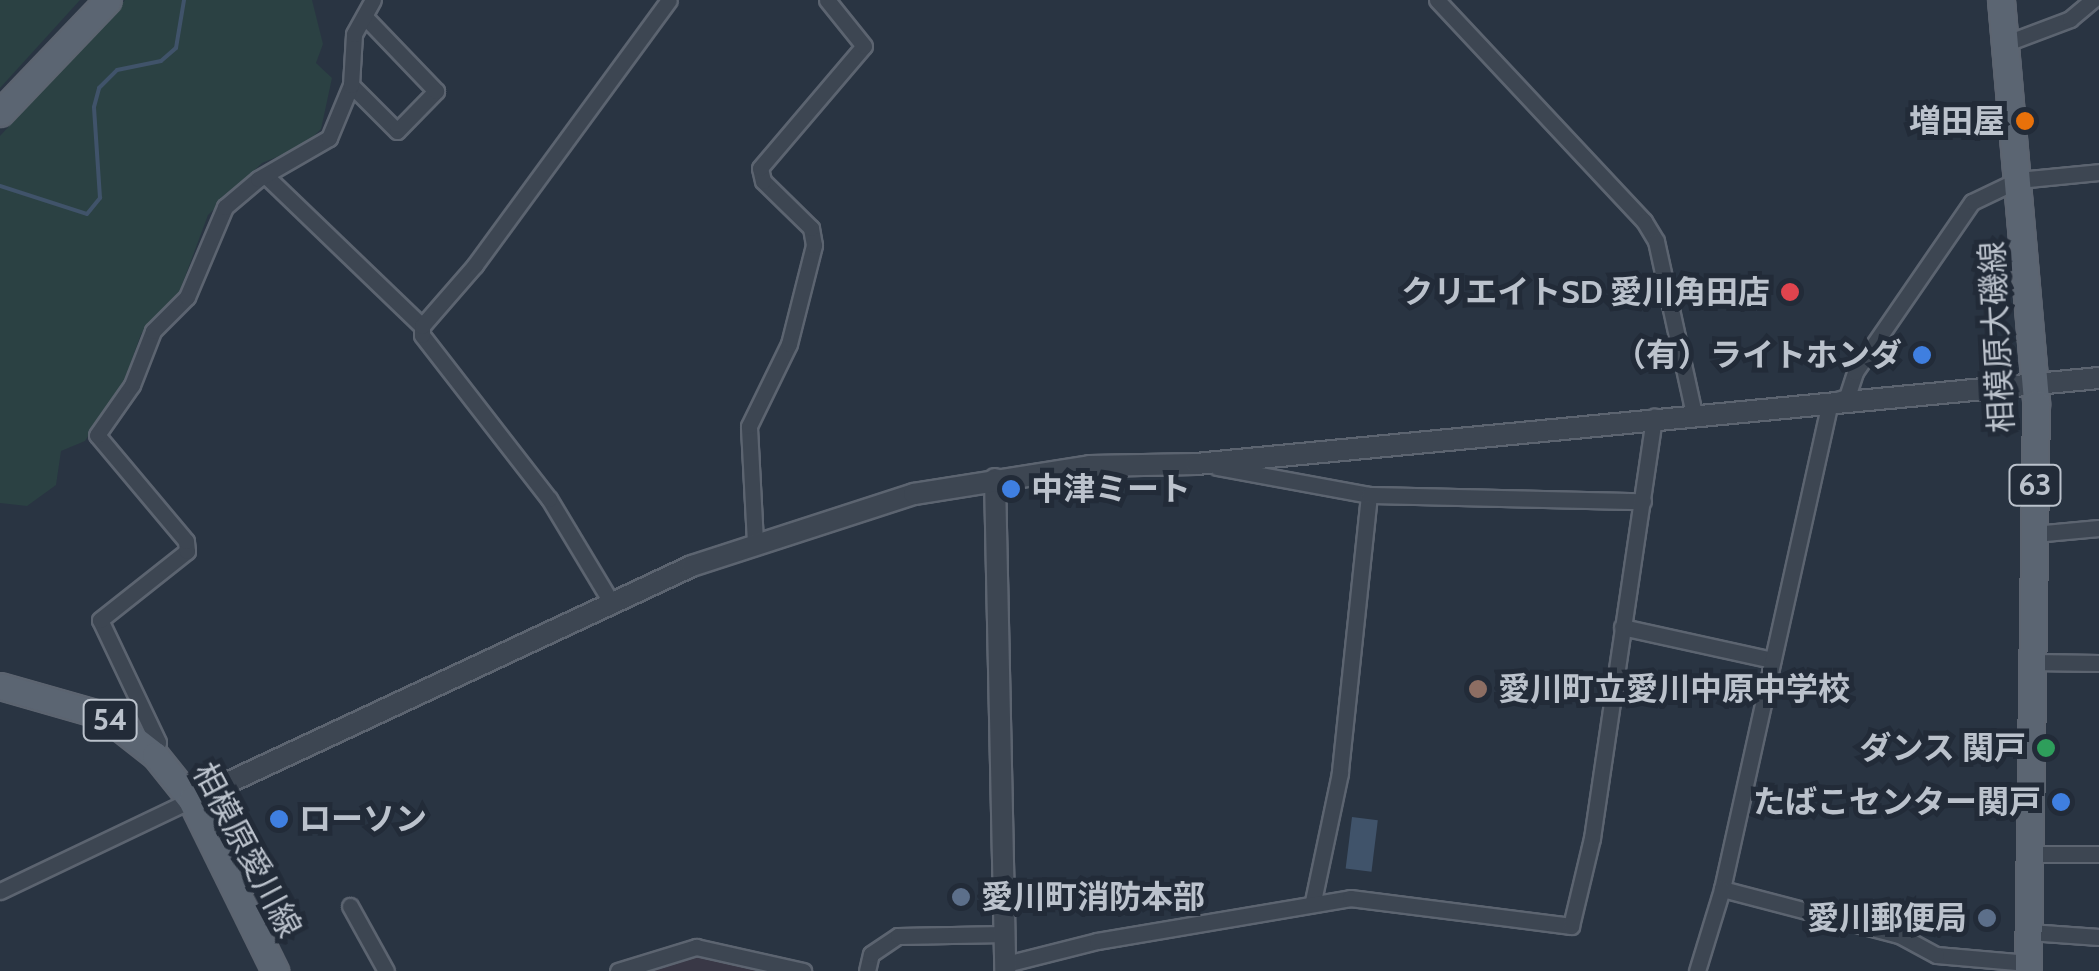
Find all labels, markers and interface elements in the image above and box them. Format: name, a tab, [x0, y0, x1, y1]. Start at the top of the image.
place label: 増田屋	[1909, 102, 2005, 140]
marker: 増田屋	[2014, 110, 2036, 132]
street label: 相模原大磯線	[1973, 240, 2021, 434]
place label: クリエイトSD 愛川角田店	[1401, 273, 1770, 311]
marker: クリエイトSD 愛川角田店	[1779, 281, 1801, 303]
place label: （有）ライトホンダ	[1614, 336, 1902, 374]
marker: （有）ライトホンダ	[1911, 344, 1933, 366]
road number: 63	[2008, 460, 2062, 510]
place label: 中津ミート	[1031, 470, 1191, 508]
marker: 中津ミート	[1000, 478, 1022, 500]
place label: 愛川町立愛川中原中学校	[1498, 670, 1850, 708]
marker: 愛川町立愛川中原中学校	[1467, 678, 1489, 700]
road number: 54	[82, 695, 138, 745]
place label: ダンス 関戸	[1859, 729, 2026, 767]
marker: ダンス 関戸	[2035, 737, 2057, 759]
street label: 相模原愛川線	[185, 756, 309, 944]
place label: たばこセンター関戸	[1753, 783, 2041, 821]
marker: たばこセンター関戸	[2050, 791, 2072, 813]
place label: ローソン	[299, 800, 427, 838]
marker: ローソン	[268, 808, 290, 830]
place label: 愛川町消防本部	[981, 878, 1205, 916]
marker: 愛川町消防本部	[950, 886, 972, 908]
place label: 愛川郵便局	[1807, 899, 1967, 937]
marker: 愛川郵便局	[1976, 907, 1998, 929]

